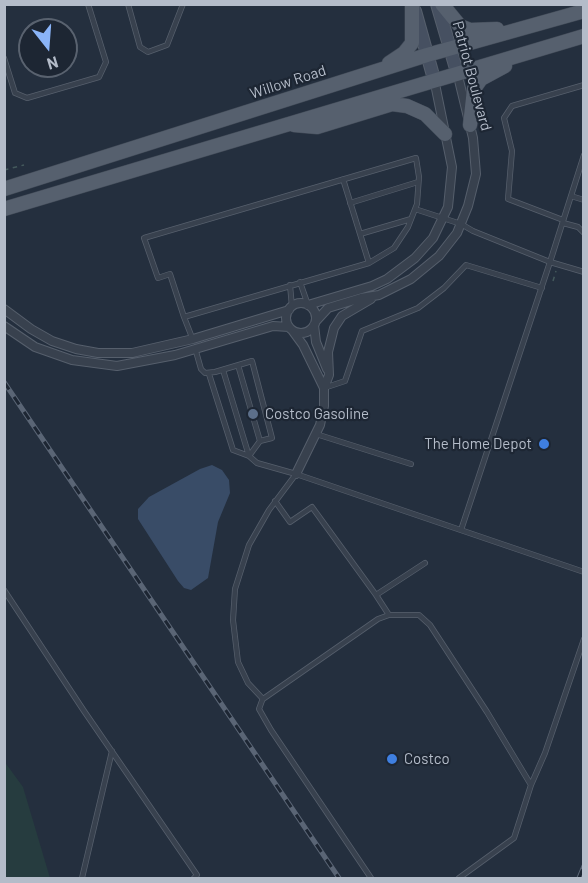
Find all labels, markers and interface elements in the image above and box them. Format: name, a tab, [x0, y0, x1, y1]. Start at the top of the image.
north arrow	[18, 18, 78, 78]
street label: Patriot Boulevard	[449, 19, 495, 133]
text: N	[45, 53, 61, 74]
street label: Willow Road	[248, 61, 328, 103]
place label: Costco Gasoline	[265, 405, 369, 423]
marker: Costco Gasoline	[246, 407, 260, 421]
place label: The Home Depot	[424, 435, 532, 453]
marker: The Home Depot	[537, 437, 551, 451]
place label: Costco	[404, 750, 450, 768]
marker: Costco	[385, 752, 399, 766]

